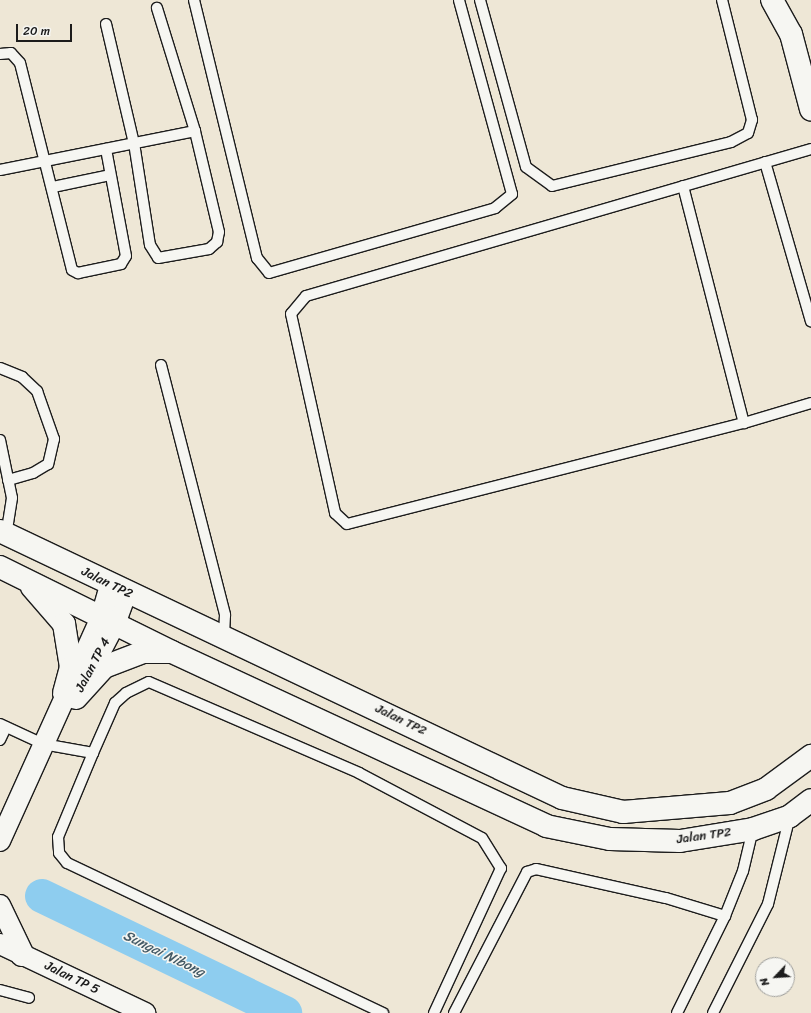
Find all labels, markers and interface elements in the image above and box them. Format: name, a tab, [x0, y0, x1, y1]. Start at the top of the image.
scale bar	[18, 16, 74, 42]
text: 20 m	[23, 20, 50, 42]
street label: Jalan TP2	[79, 564, 135, 602]
street label: Jalan TP 4	[72, 635, 114, 695]
street label: Jalan TP2	[373, 701, 429, 739]
street label: Jalan TP2	[675, 824, 733, 848]
water label: Sungai Nibong	[121, 927, 207, 981]
north arrow	[755, 957, 795, 997]
street label: Jalan TP 5	[42, 958, 102, 998]
text: N	[754, 974, 775, 989]

